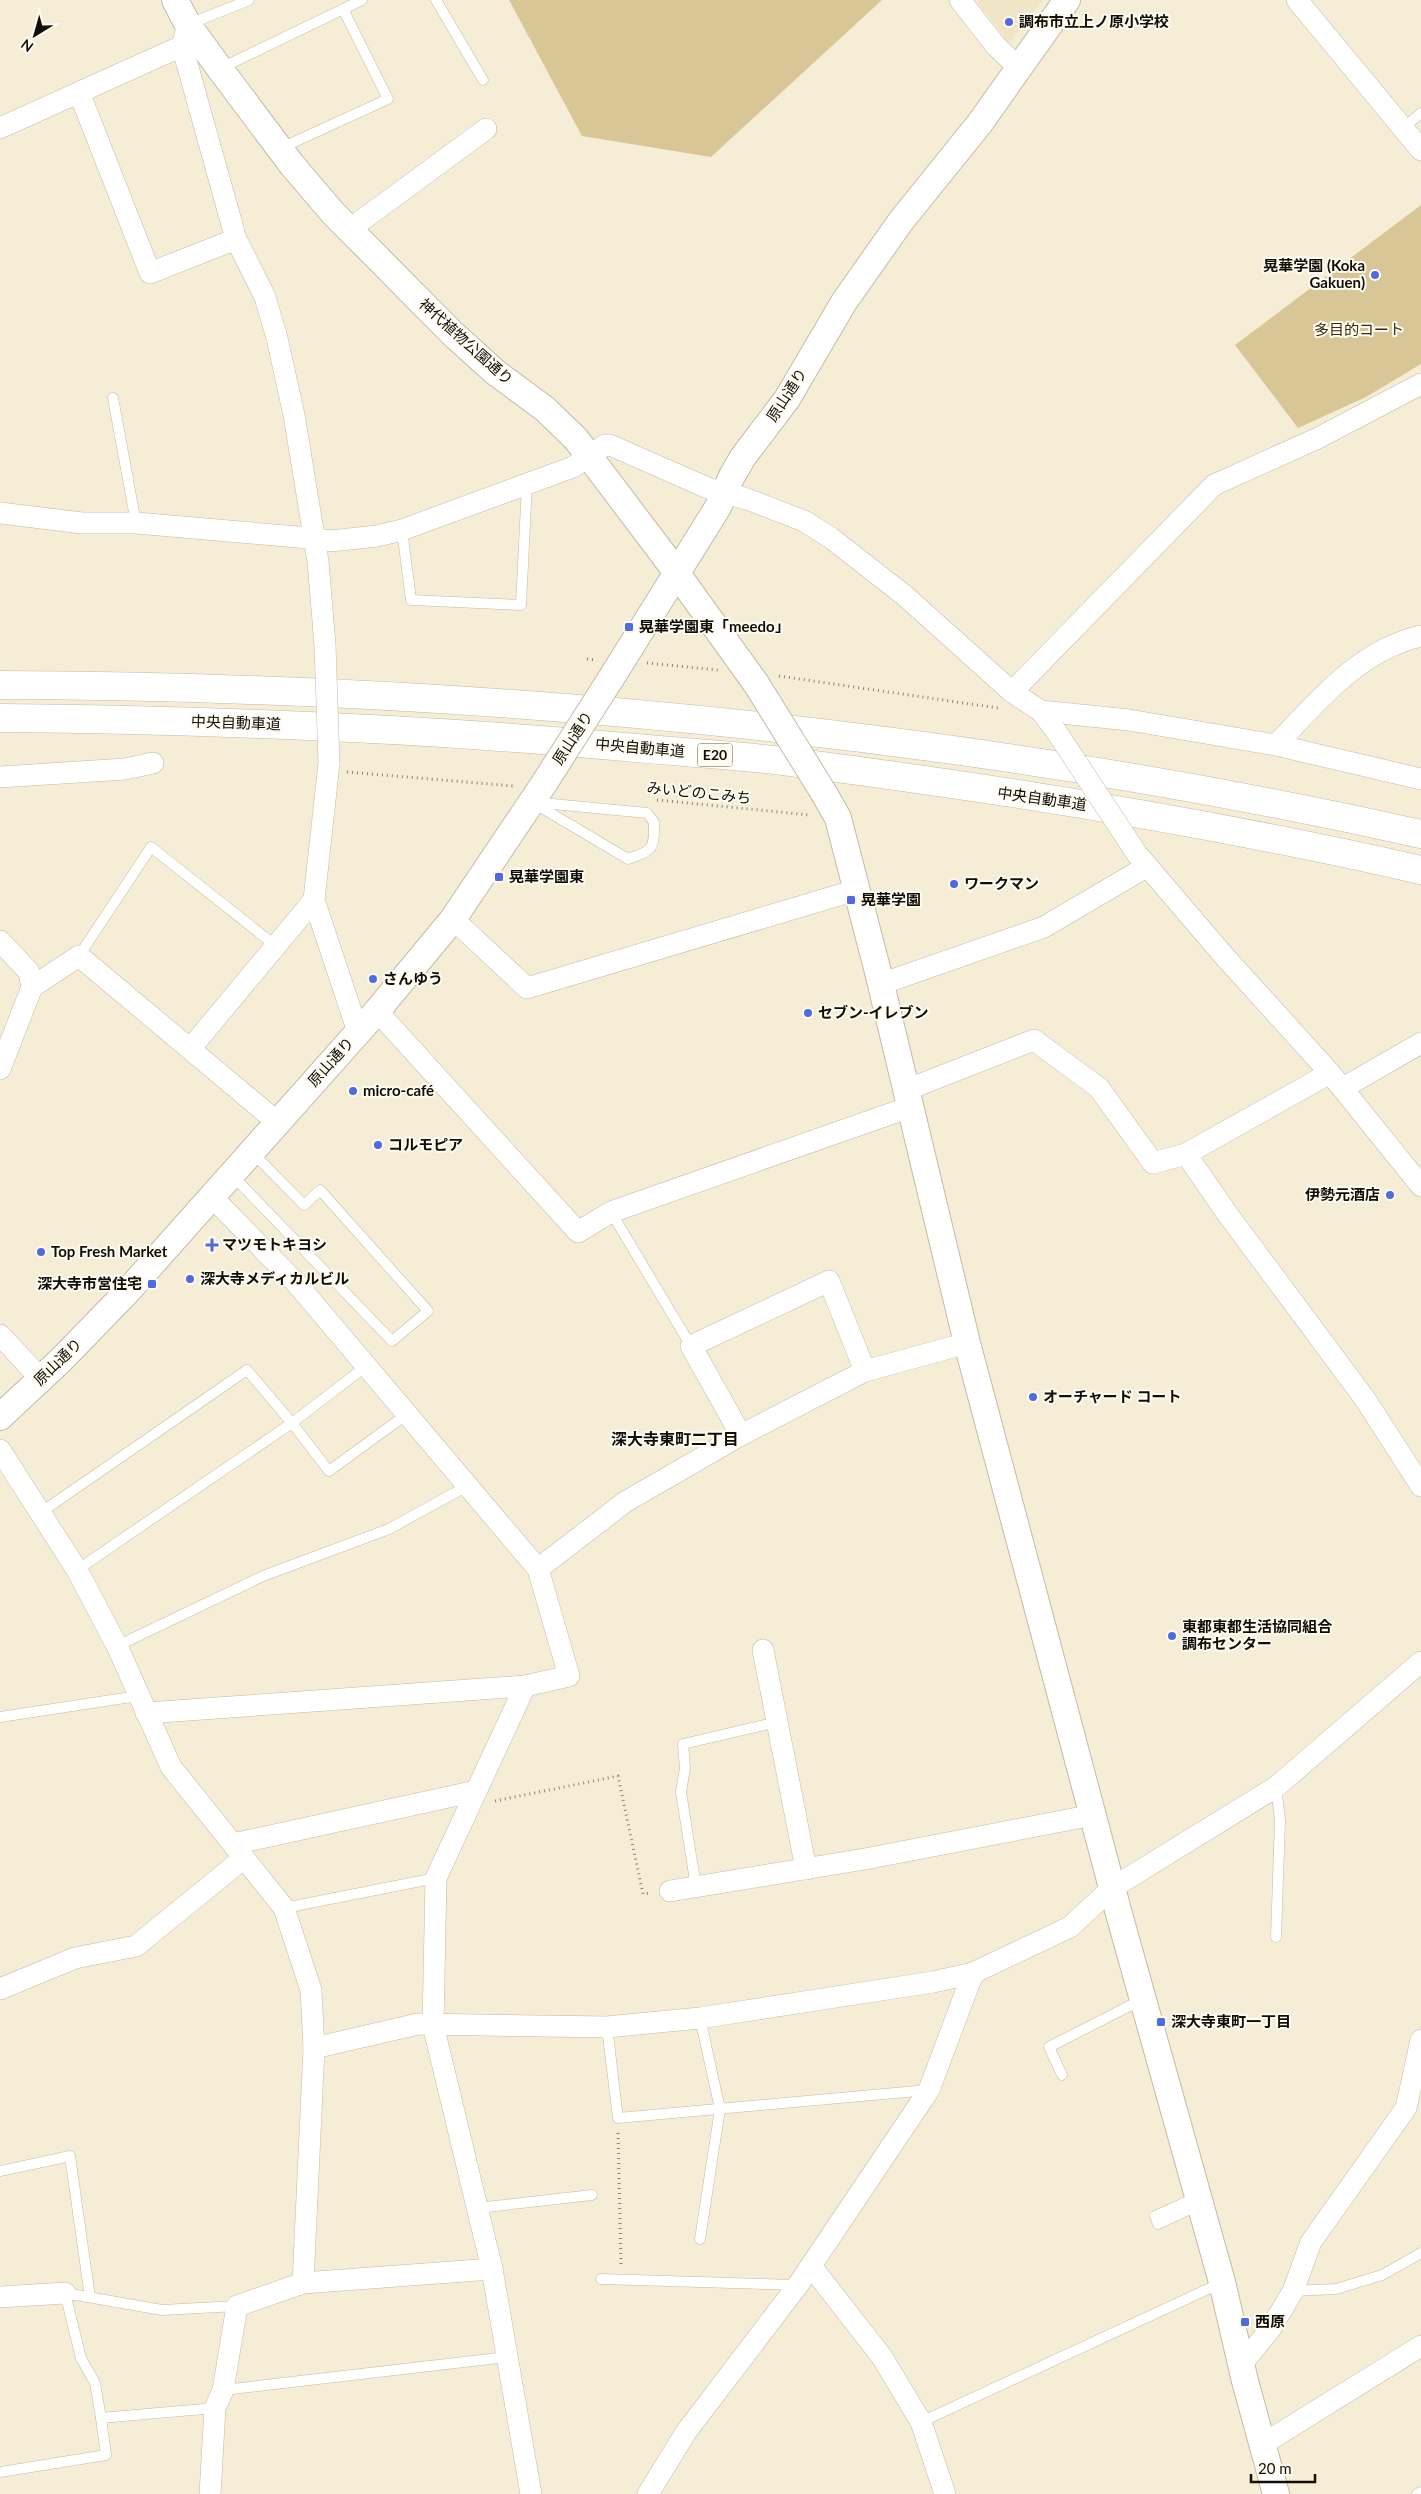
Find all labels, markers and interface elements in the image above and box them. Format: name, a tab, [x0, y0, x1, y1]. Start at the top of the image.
north arrow	[10, 10, 60, 60]
place label: 調布市立上ノ原小学校	[1019, 12, 1169, 30]
marker: 調布市立上ノ原小学校	[1003, 16, 1015, 28]
text: N	[17, 36, 36, 56]
place label: 晃華学園 (Koka Gakuen)	[1263, 256, 1365, 291]
marker: 晃華学園 (Koka Gakuen)	[1369, 269, 1381, 281]
street label: 神代植物公園通り	[416, 294, 517, 388]
park label: 多目的コート	[1314, 320, 1404, 338]
street label: 原山通り	[762, 364, 810, 425]
place label: 晃華学園東「meedo」	[639, 617, 790, 635]
marker: 晃華学園東「meedo」	[623, 621, 635, 633]
street label: 原山通り	[548, 707, 596, 768]
street label: 中央自動車道	[191, 711, 281, 733]
street label: 中央自動車道	[594, 734, 686, 760]
road number: E20	[698, 744, 732, 766]
street label: みいどのこみち	[646, 778, 752, 806]
street label: 中央自動車道	[996, 783, 1088, 813]
place label: 晃華学園東	[509, 867, 584, 885]
marker: 晃華学園東	[493, 871, 505, 883]
place label: ワークマン	[964, 874, 1039, 892]
marker: ワークマン	[948, 878, 960, 890]
place label: 晃華学園	[861, 890, 921, 908]
marker: 晃華学園	[845, 894, 857, 906]
place label: さんゆう	[383, 969, 443, 987]
marker: さんゆう	[367, 973, 379, 985]
place label: セブン-イレブン	[818, 1003, 929, 1021]
marker: セブン-イレブン	[802, 1007, 814, 1019]
street label: 原山通り	[303, 1033, 357, 1090]
place label: micro-café	[363, 1081, 434, 1099]
marker: micro-café	[347, 1085, 359, 1097]
place label: コルモピア	[388, 1135, 463, 1153]
marker: コルモピア	[372, 1139, 384, 1151]
place label: 伊勢元酒店	[1305, 1185, 1380, 1203]
marker: 伊勢元酒店	[1384, 1189, 1396, 1201]
place label: マツモトキヨシ	[222, 1235, 327, 1253]
marker: マツモトキヨシ	[206, 1239, 218, 1251]
place label: Top Fresh Market	[51, 1242, 168, 1260]
marker: Top Fresh Market	[35, 1246, 47, 1258]
place label: 深大寺メディカルビル	[200, 1269, 349, 1287]
marker: 深大寺メディカルビル	[184, 1273, 196, 1285]
place label: 深大寺市営住宅	[37, 1274, 142, 1292]
marker: 深大寺市営住宅	[146, 1278, 158, 1290]
street label: 原山通り	[29, 1334, 85, 1389]
place label: オーチャード コート	[1043, 1387, 1182, 1405]
marker: オーチャード コート	[1027, 1391, 1039, 1403]
district label: 深大寺東町二丁目	[611, 1429, 739, 1448]
place label: 東都東都生活協同組合 調布センター	[1182, 1617, 1333, 1652]
marker: 東都東都生活協同組合 調布センター	[1166, 1630, 1178, 1642]
place label: 深大寺東町一丁目	[1171, 2012, 1291, 2030]
marker: 深大寺東町一丁目	[1155, 2016, 1167, 2028]
place label: 西原	[1255, 2312, 1285, 2330]
marker: 西原	[1239, 2316, 1251, 2328]
scale bar	[1251, 2452, 1315, 2484]
text: 20 m	[1258, 2459, 1292, 2477]

